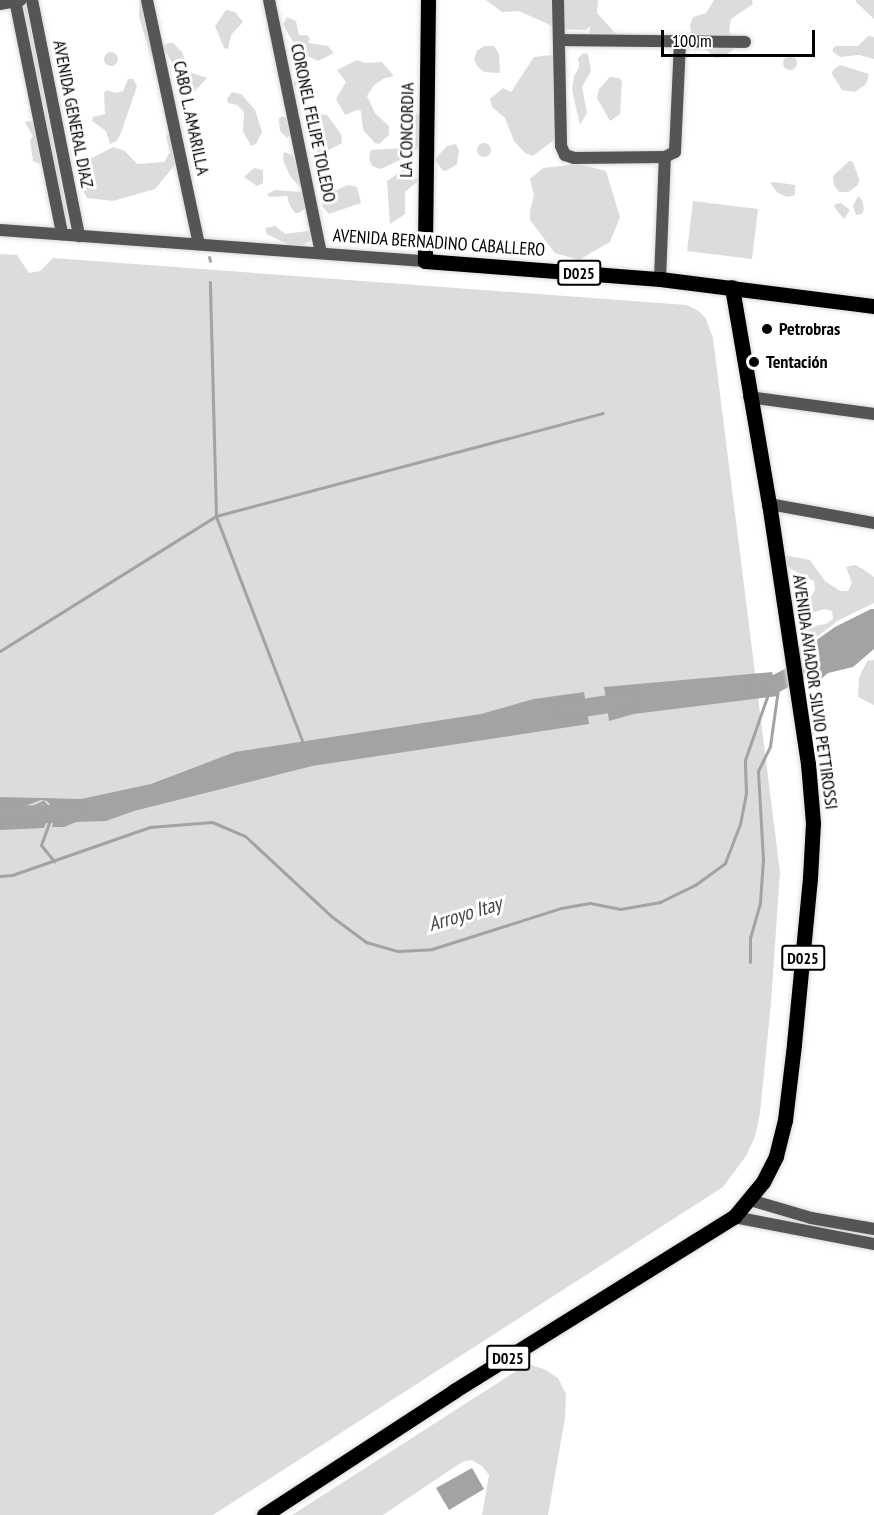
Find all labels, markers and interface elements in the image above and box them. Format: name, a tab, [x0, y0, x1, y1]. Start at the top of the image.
scale bar	[664, 18, 818, 56]
text: 100 m	[672, 29, 712, 52]
street label: AVENIDA GENERAL DIAZ	[48, 38, 98, 190]
street label: CORONEL FELIPE TOLEDO	[286, 41, 340, 205]
street label: CABO L. AMARILLA	[168, 58, 214, 178]
street label: LA CONCORDIA	[395, 82, 419, 178]
street label: AVENIDA BERNADINO CABALLERO	[332, 225, 546, 261]
road number: D025	[556, 260, 602, 286]
place label: Petrobras	[779, 318, 840, 340]
marker: Petrobras	[760, 322, 774, 336]
place label: Tentación	[766, 351, 828, 373]
marker: Tentación	[747, 355, 761, 369]
street label: AVENIDA AVIADOR SILVIO PETTIROSSI	[788, 573, 842, 811]
water label: Arroyo Itay	[426, 892, 504, 936]
road number: D025	[780, 945, 826, 971]
road number: D025	[486, 1345, 530, 1371]

